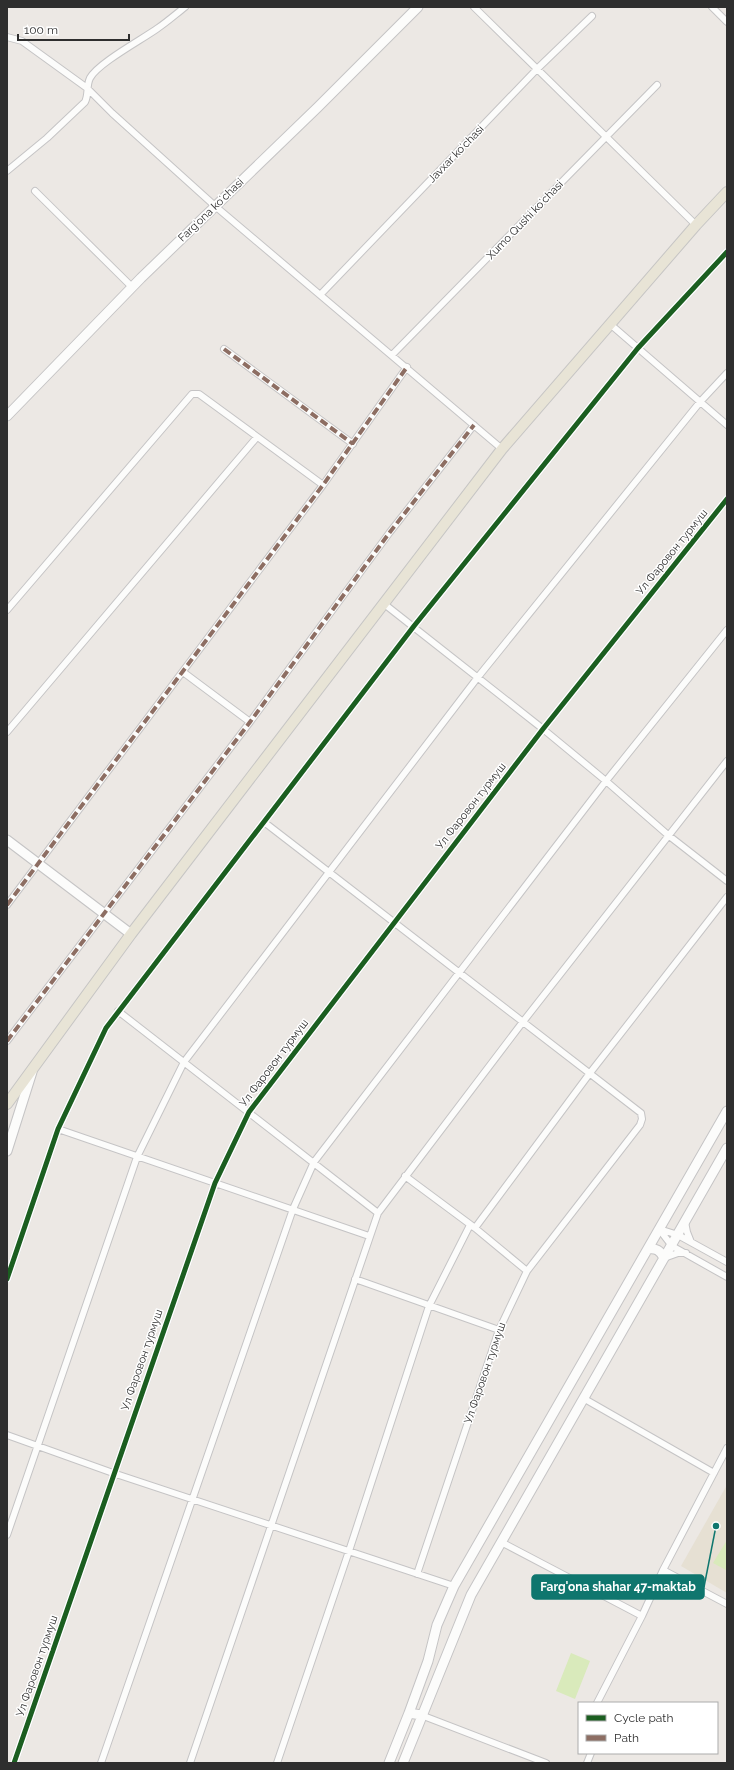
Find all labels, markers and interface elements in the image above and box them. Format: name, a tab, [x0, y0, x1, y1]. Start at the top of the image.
scale bar	[18, 16, 129, 42]
text: 100 m	[24, 23, 58, 37]
street label: Javxar koʻchasi	[425, 123, 487, 185]
street label: Fargʻona koʻchasi	[176, 176, 246, 244]
street label: Xumo Qushi koʻchasi	[484, 178, 566, 262]
street label: Ул Фаровон турмуш	[634, 507, 710, 597]
street label: Ул Фаровон турмуш	[433, 760, 509, 852]
street label: Ул Фаровон турмуш	[237, 1017, 311, 1109]
street label: Ул Фаровон турмуш	[119, 1308, 165, 1412]
street label: Ул Фаровон турмуш	[462, 1321, 508, 1425]
callout: Farg'ona shahar 47-maktab	[532, 1575, 704, 1599]
text: Farg'ona shahar 47-maktab	[540, 1580, 696, 1594]
street label: Ул Фаровон турмуш	[14, 1614, 60, 1718]
legend	[578, 1702, 718, 1754]
text: Cycle path	[614, 1711, 673, 1725]
text: Path	[614, 1731, 639, 1745]

